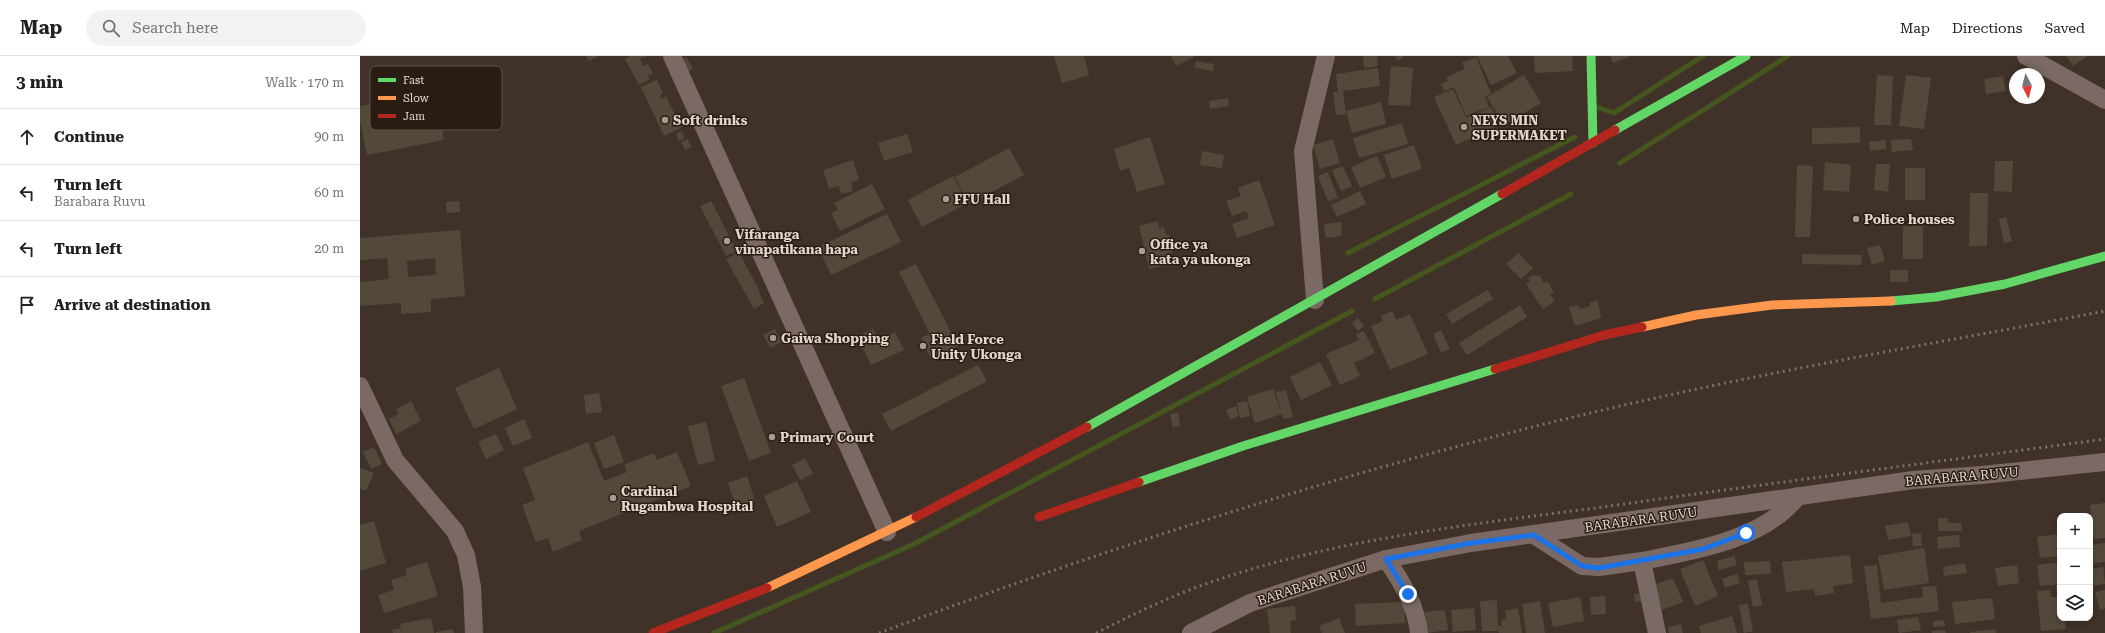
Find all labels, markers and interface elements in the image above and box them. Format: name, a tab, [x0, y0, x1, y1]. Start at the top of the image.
search box	[86, 10, 366, 46]
text: Map	[20, 16, 62, 39]
icon: search	[100, 17, 122, 39]
text: Search here	[132, 19, 218, 37]
text: Map	[1900, 20, 1930, 36]
text: Directions	[1952, 20, 2022, 36]
text: Saved	[2044, 20, 2085, 36]
legend	[370, 66, 502, 130]
north arrow	[2009, 68, 2045, 104]
text: 3 min	[16, 72, 63, 92]
text: Fast	[403, 74, 424, 87]
text: Walk · 170 m	[265, 75, 344, 90]
text: Slow	[403, 92, 430, 105]
text: Jam	[403, 110, 425, 123]
place label: Soft drinks	[673, 113, 748, 128]
place label: NEYS MIN SUPERMAKET	[1472, 113, 1567, 143]
marker: Soft drinks	[660, 115, 670, 125]
marker: NEYS MIN SUPERMAKET	[1459, 122, 1469, 132]
icon: ahead	[16, 126, 38, 148]
text: Continue	[54, 128, 124, 146]
text: 90 m	[314, 129, 344, 144]
text: Turn left	[54, 176, 122, 194]
icon: left	[16, 182, 38, 204]
text: 60 m	[314, 185, 344, 200]
place label: FFU Hall	[954, 192, 1011, 207]
text: Barabara Ruvu	[54, 194, 145, 209]
marker: FFU Hall	[941, 194, 951, 204]
place label: Police houses	[1864, 212, 1955, 227]
marker: Police houses	[1851, 214, 1861, 224]
place label: Vifaranga vinapatikana hapa	[735, 227, 858, 257]
marker: Vifaranga vinapatikana hapa	[722, 236, 732, 246]
place label: Office ya kata ya ukonga	[1150, 237, 1251, 267]
icon: left	[16, 238, 38, 260]
text: Turn left	[54, 240, 122, 258]
text: 20 m	[314, 241, 344, 256]
marker: Office ya kata ya ukonga	[1137, 246, 1147, 256]
icon: arrive	[16, 294, 38, 316]
text: Arrive at destination	[54, 296, 210, 314]
place label: Gaiwa Shopping	[781, 331, 889, 346]
place label: Field Force Unity Ukonga	[931, 332, 1022, 362]
marker: Gaiwa Shopping	[768, 333, 778, 343]
marker: Field Force Unity Ukonga	[918, 341, 928, 351]
place label: Primary Court	[780, 430, 875, 445]
marker: Primary Court	[767, 432, 777, 442]
street label: BARABARA RUVU	[1905, 464, 2020, 489]
place label: Cardinal Rugambwa Hospital	[621, 484, 754, 514]
marker: Cardinal Rugambwa Hospital	[608, 493, 618, 503]
street label: BARABARA RUVU	[1584, 504, 1699, 535]
map controls	[2057, 513, 2093, 621]
button: +	[2057, 513, 2093, 549]
route start	[1737, 524, 1755, 542]
button: −	[2057, 549, 2093, 585]
street label: BARABARA RUVU	[1256, 559, 1369, 608]
route end	[1399, 585, 1417, 603]
button: layers	[2057, 585, 2093, 621]

